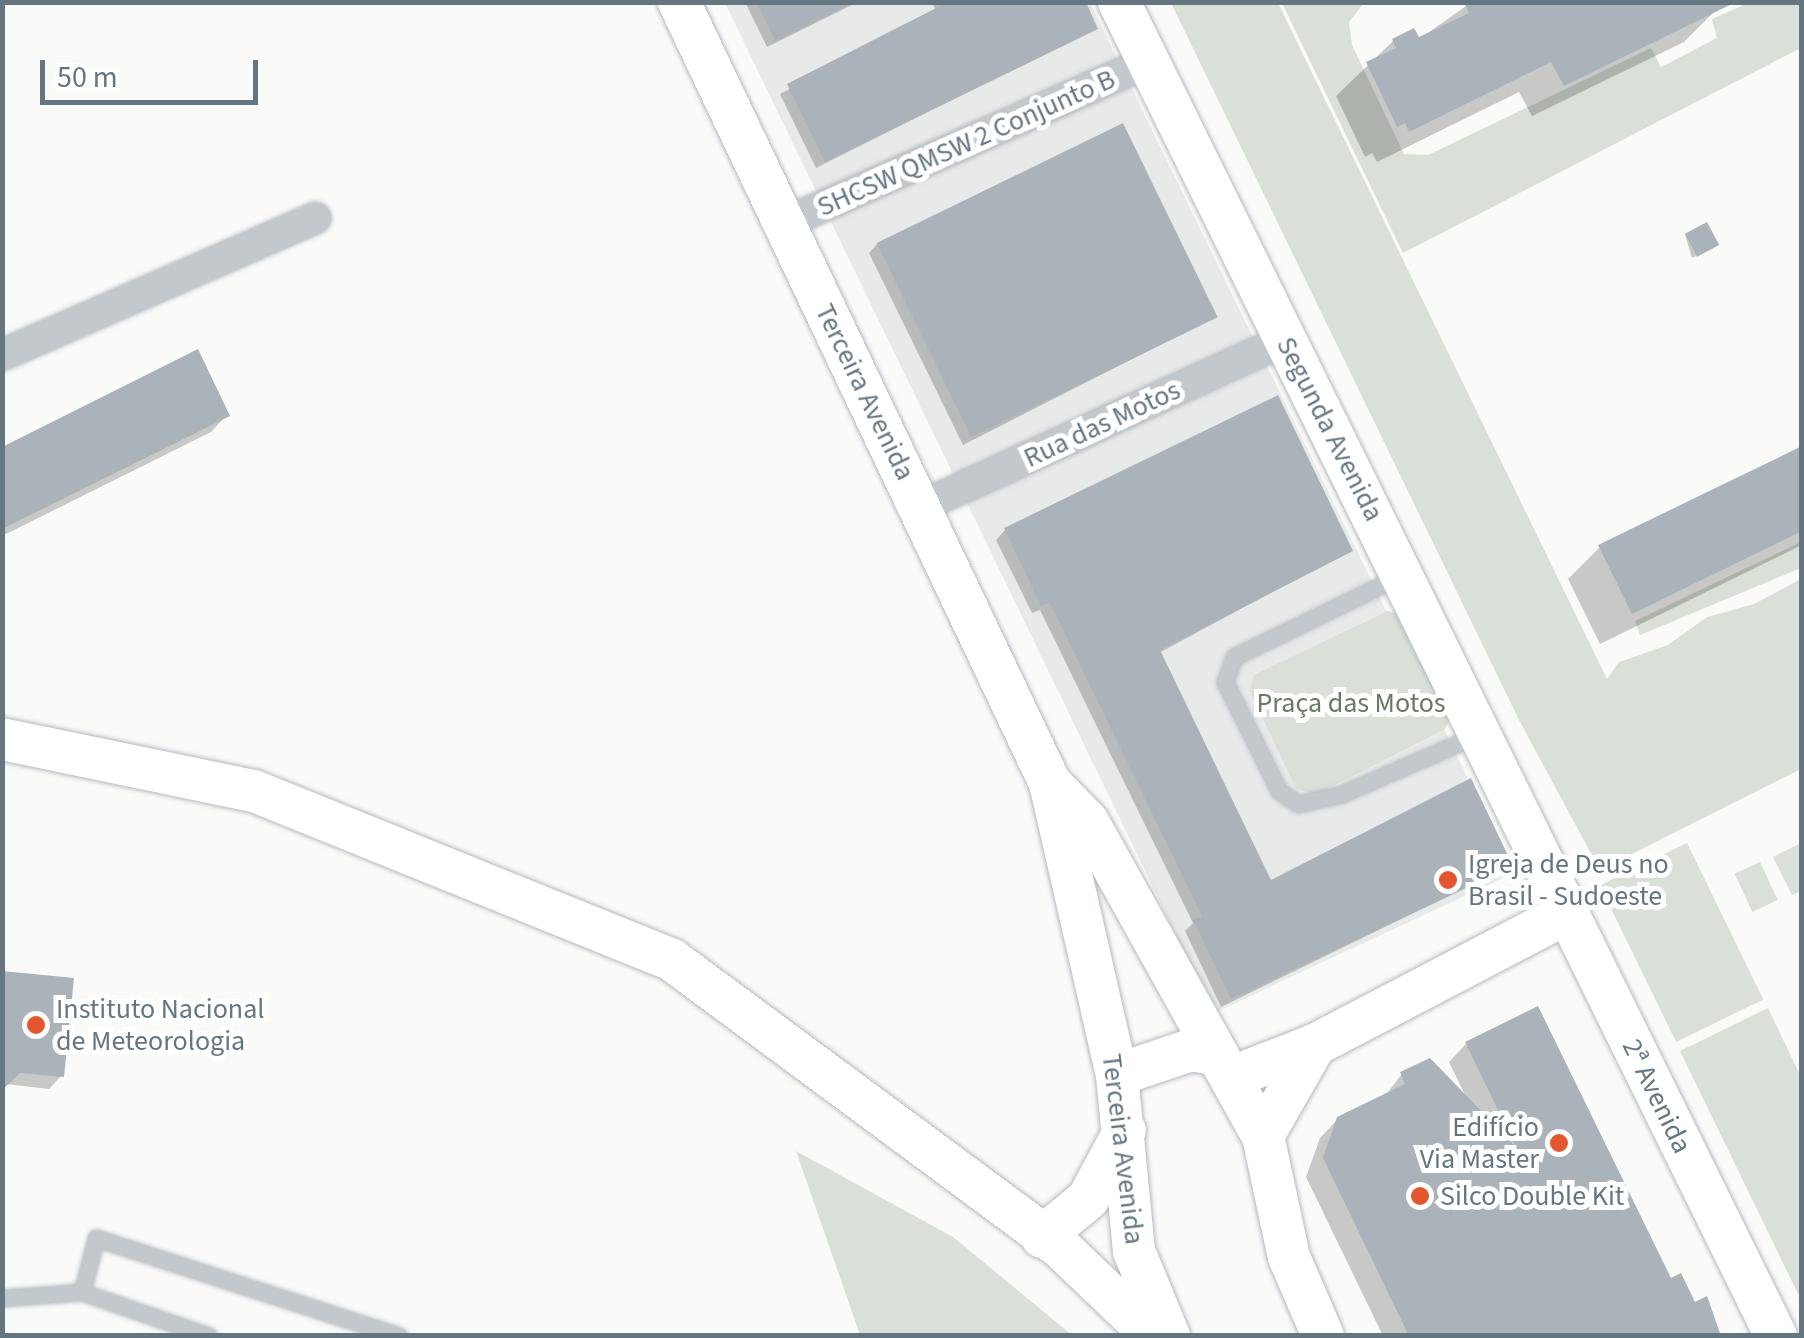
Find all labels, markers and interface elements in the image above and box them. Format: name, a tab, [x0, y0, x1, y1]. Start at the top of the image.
scale bar	[45, 40, 262, 102]
text: 50 m	[57, 56, 118, 99]
street label: SHCSW QMSW 2 Conjunto B	[812, 62, 1120, 224]
street label: Terceira Avenida	[808, 298, 922, 486]
street label: Segunda Avenida	[1269, 331, 1391, 527]
street label: Rua das Motos	[1018, 373, 1186, 475]
park label: Praça das Motos	[1256, 686, 1446, 720]
place label: Igreja de Deus no Brasil - Sudoeste	[1468, 847, 1669, 913]
marker: Igreja de Deus no Brasil - Sudoeste	[1437, 869, 1459, 891]
place label: Instituto Nacional de Meteorologia	[56, 992, 264, 1058]
marker: Instituto Nacional de Meteorologia	[25, 1014, 47, 1036]
street label: 2ª Avenida	[1615, 1033, 1699, 1159]
street label: Terceira Avenida	[1095, 1052, 1151, 1246]
place label: Edifício Via Master	[1420, 1110, 1539, 1176]
marker: Edifício Via Master	[1548, 1132, 1570, 1154]
place label: Silco Double Kit	[1440, 1179, 1624, 1213]
marker: Silco Double Kit	[1409, 1185, 1431, 1207]

